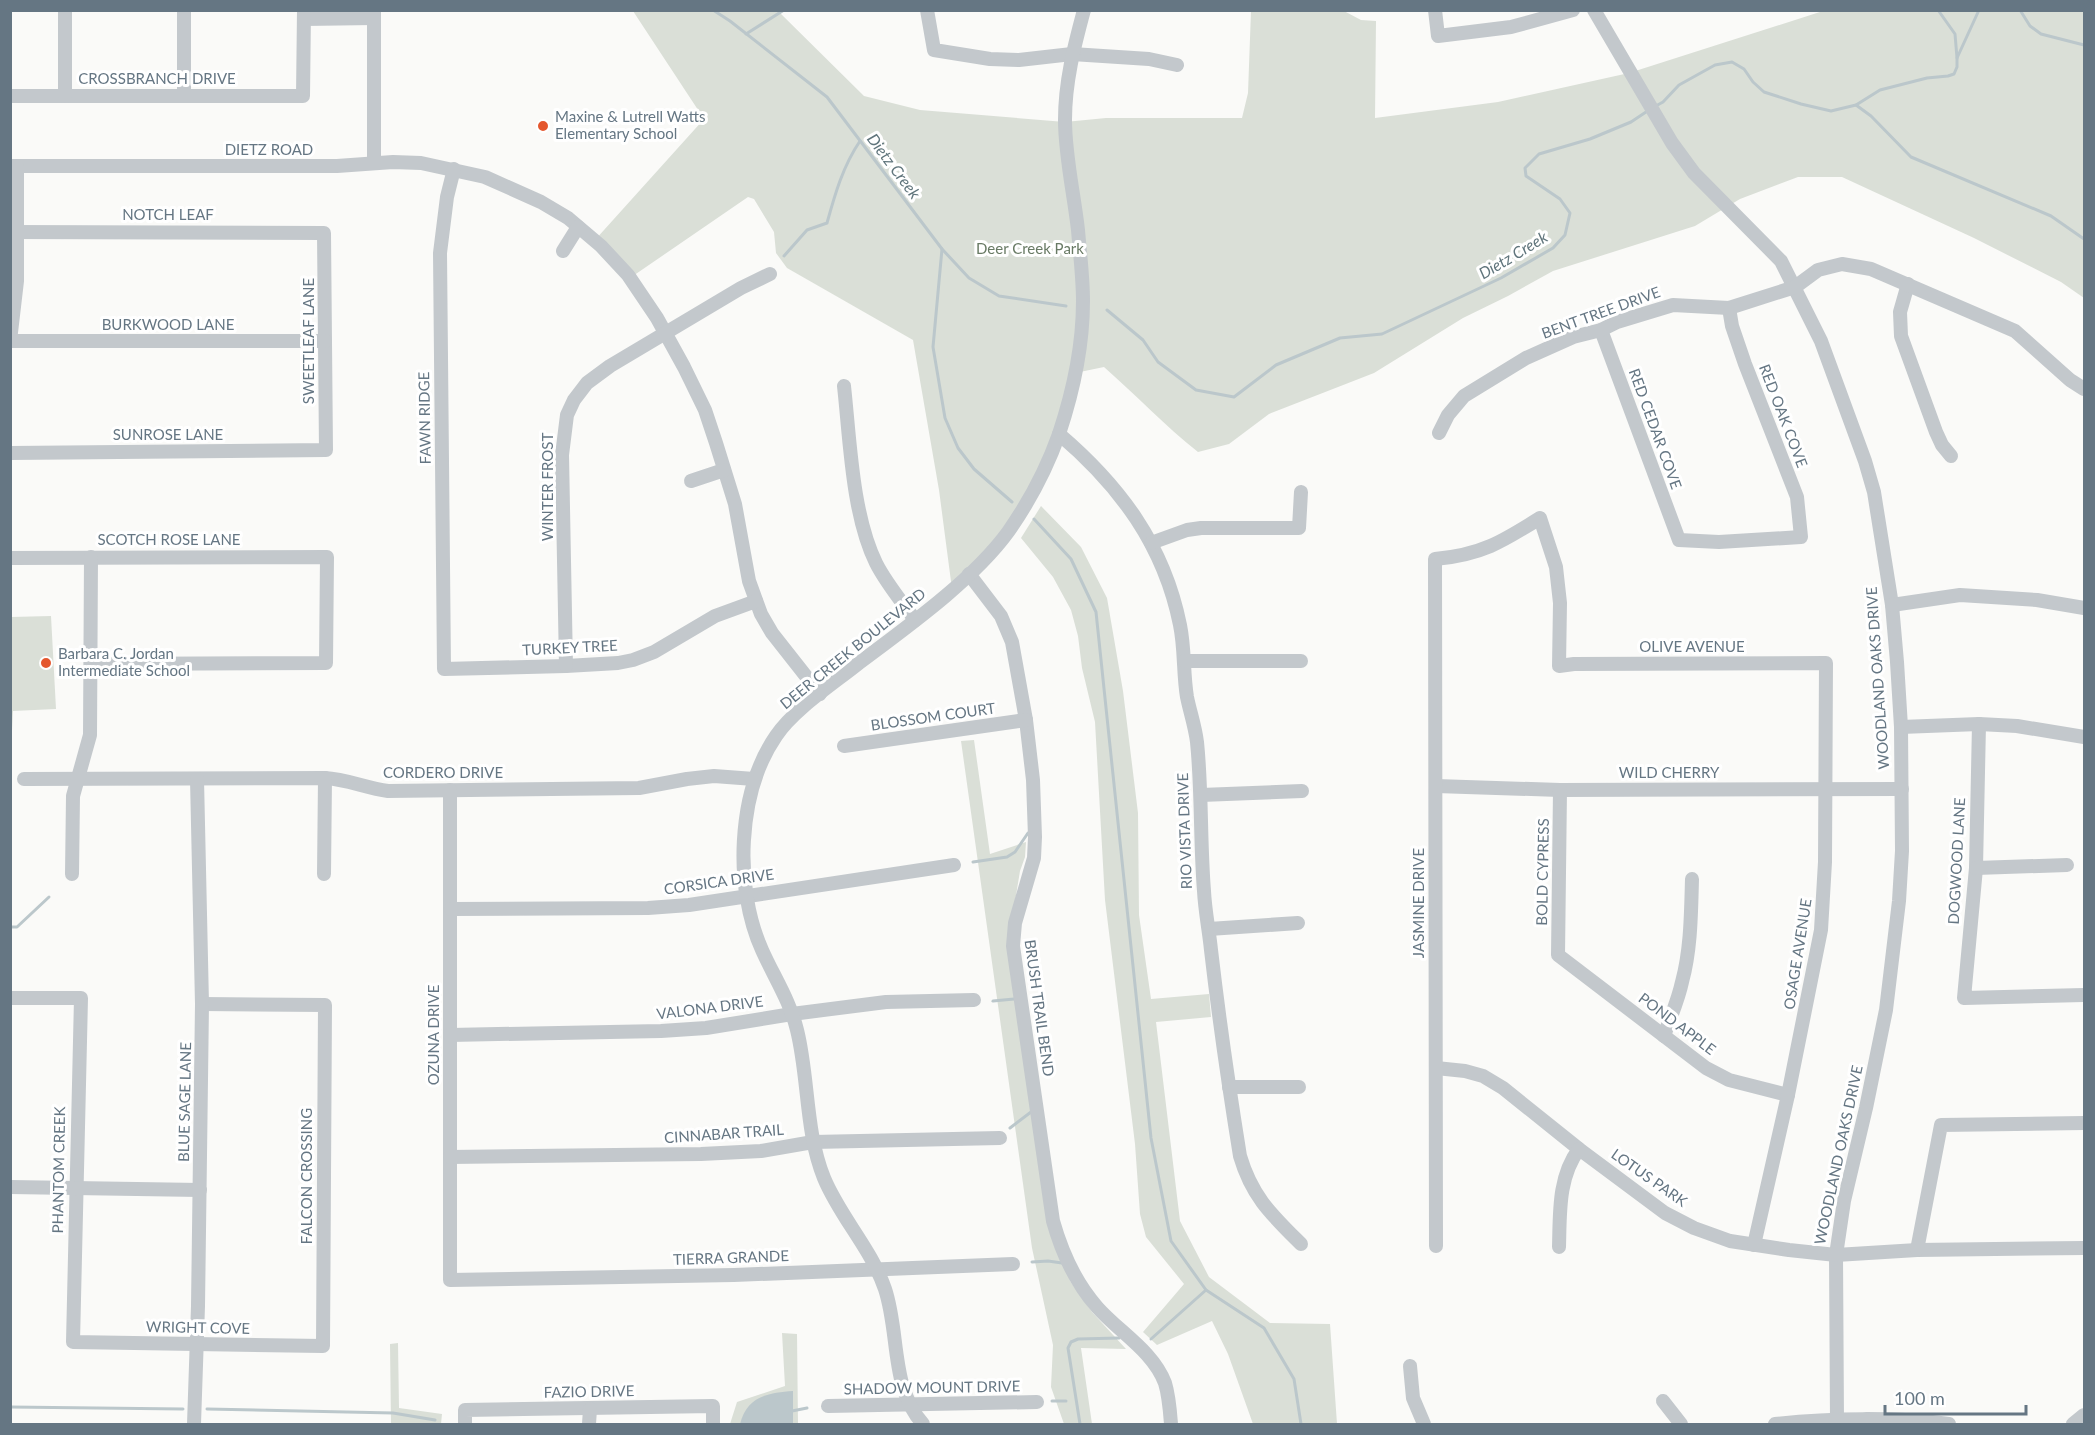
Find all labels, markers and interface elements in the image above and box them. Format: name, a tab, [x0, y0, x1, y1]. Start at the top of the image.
street label: CROSSBRANCH DRIVE	[78, 69, 236, 87]
place label: Maxine & Lutrell Watts Elementary School	[555, 107, 705, 142]
marker: Maxine & Lutrell Watts Elementary School	[536, 119, 550, 133]
water label: Dietz Creek	[864, 129, 925, 202]
street label: DIETZ ROAD	[225, 140, 313, 158]
street label: NOTCH LEAF	[122, 205, 214, 223]
water label: Dietz Creek	[1475, 226, 1551, 282]
park label: Deer Creek Park	[976, 239, 1084, 257]
street label: SWEETLEAF LANE	[299, 278, 317, 404]
street label: BENT TREE DRIVE	[1539, 282, 1662, 342]
street label: BURKWOOD LANE	[102, 315, 234, 333]
street label: RED OAK COVE	[1756, 361, 1812, 470]
street label: RED CEDAR COVE	[1626, 366, 1686, 491]
street label: FAWN RIDGE	[414, 372, 434, 464]
street label: SUNROSE LANE	[113, 425, 223, 443]
street label: WINTER FROST	[538, 433, 556, 541]
street label: SCOTCH ROSE LANE	[97, 530, 241, 548]
street label: DEER CREEK BOULEVARD	[776, 584, 929, 712]
street label: WOODLAND OAKS DRIVE	[1862, 586, 1892, 770]
street label: TURKEY TREE	[522, 636, 618, 658]
street label: OLIVE AVENUE	[1639, 637, 1745, 655]
place label: Barbara C. Jordan Intermediate School	[58, 644, 190, 679]
marker: Barbara C. Jordan Intermediate School	[39, 656, 53, 670]
street label: BLOSSOM COURT	[869, 698, 996, 734]
street label: CORDERO DRIVE	[383, 763, 503, 781]
street label: WILD CHERRY	[1619, 763, 1720, 781]
street label: RIO VISTA DRIVE	[1173, 772, 1195, 890]
street label: DOGWOOD LANE	[1944, 797, 1968, 925]
street label: BOLD CYPRESS	[1532, 818, 1552, 926]
street label: JASMINE DRIVE	[1409, 848, 1427, 958]
street label: CORSICA DRIVE	[663, 864, 775, 898]
street label: OSAGE AVENUE	[1779, 897, 1815, 1011]
street label: BRUSH TRAIL BEND	[1021, 938, 1059, 1077]
street label: OZUNA DRIVE	[424, 985, 442, 1085]
street label: POND APPLE	[1636, 988, 1720, 1058]
street label: VALONA DRIVE	[655, 992, 764, 1022]
street label: BLUE SAGE LANE	[174, 1042, 194, 1162]
street label: WOODLAND OAKS DRIVE	[1810, 1063, 1866, 1246]
street label: PHANTOM CREEK	[48, 1106, 68, 1234]
street label: FALCON CROSSING	[297, 1108, 315, 1244]
street label: CINNABAR TRAIL	[663, 1120, 785, 1146]
street label: LOTUS PARK	[1608, 1144, 1691, 1210]
street label: TIERRA GRANDE	[673, 1246, 789, 1268]
street label: WRIGHT COVE	[146, 1317, 250, 1337]
street label: SHADOW MOUNT DRIVE	[844, 1376, 1020, 1398]
scale bar	[1885, 1378, 2026, 1416]
street label: FAZIO DRIVE	[543, 1381, 634, 1401]
text: 100 m	[1894, 1387, 1945, 1409]

